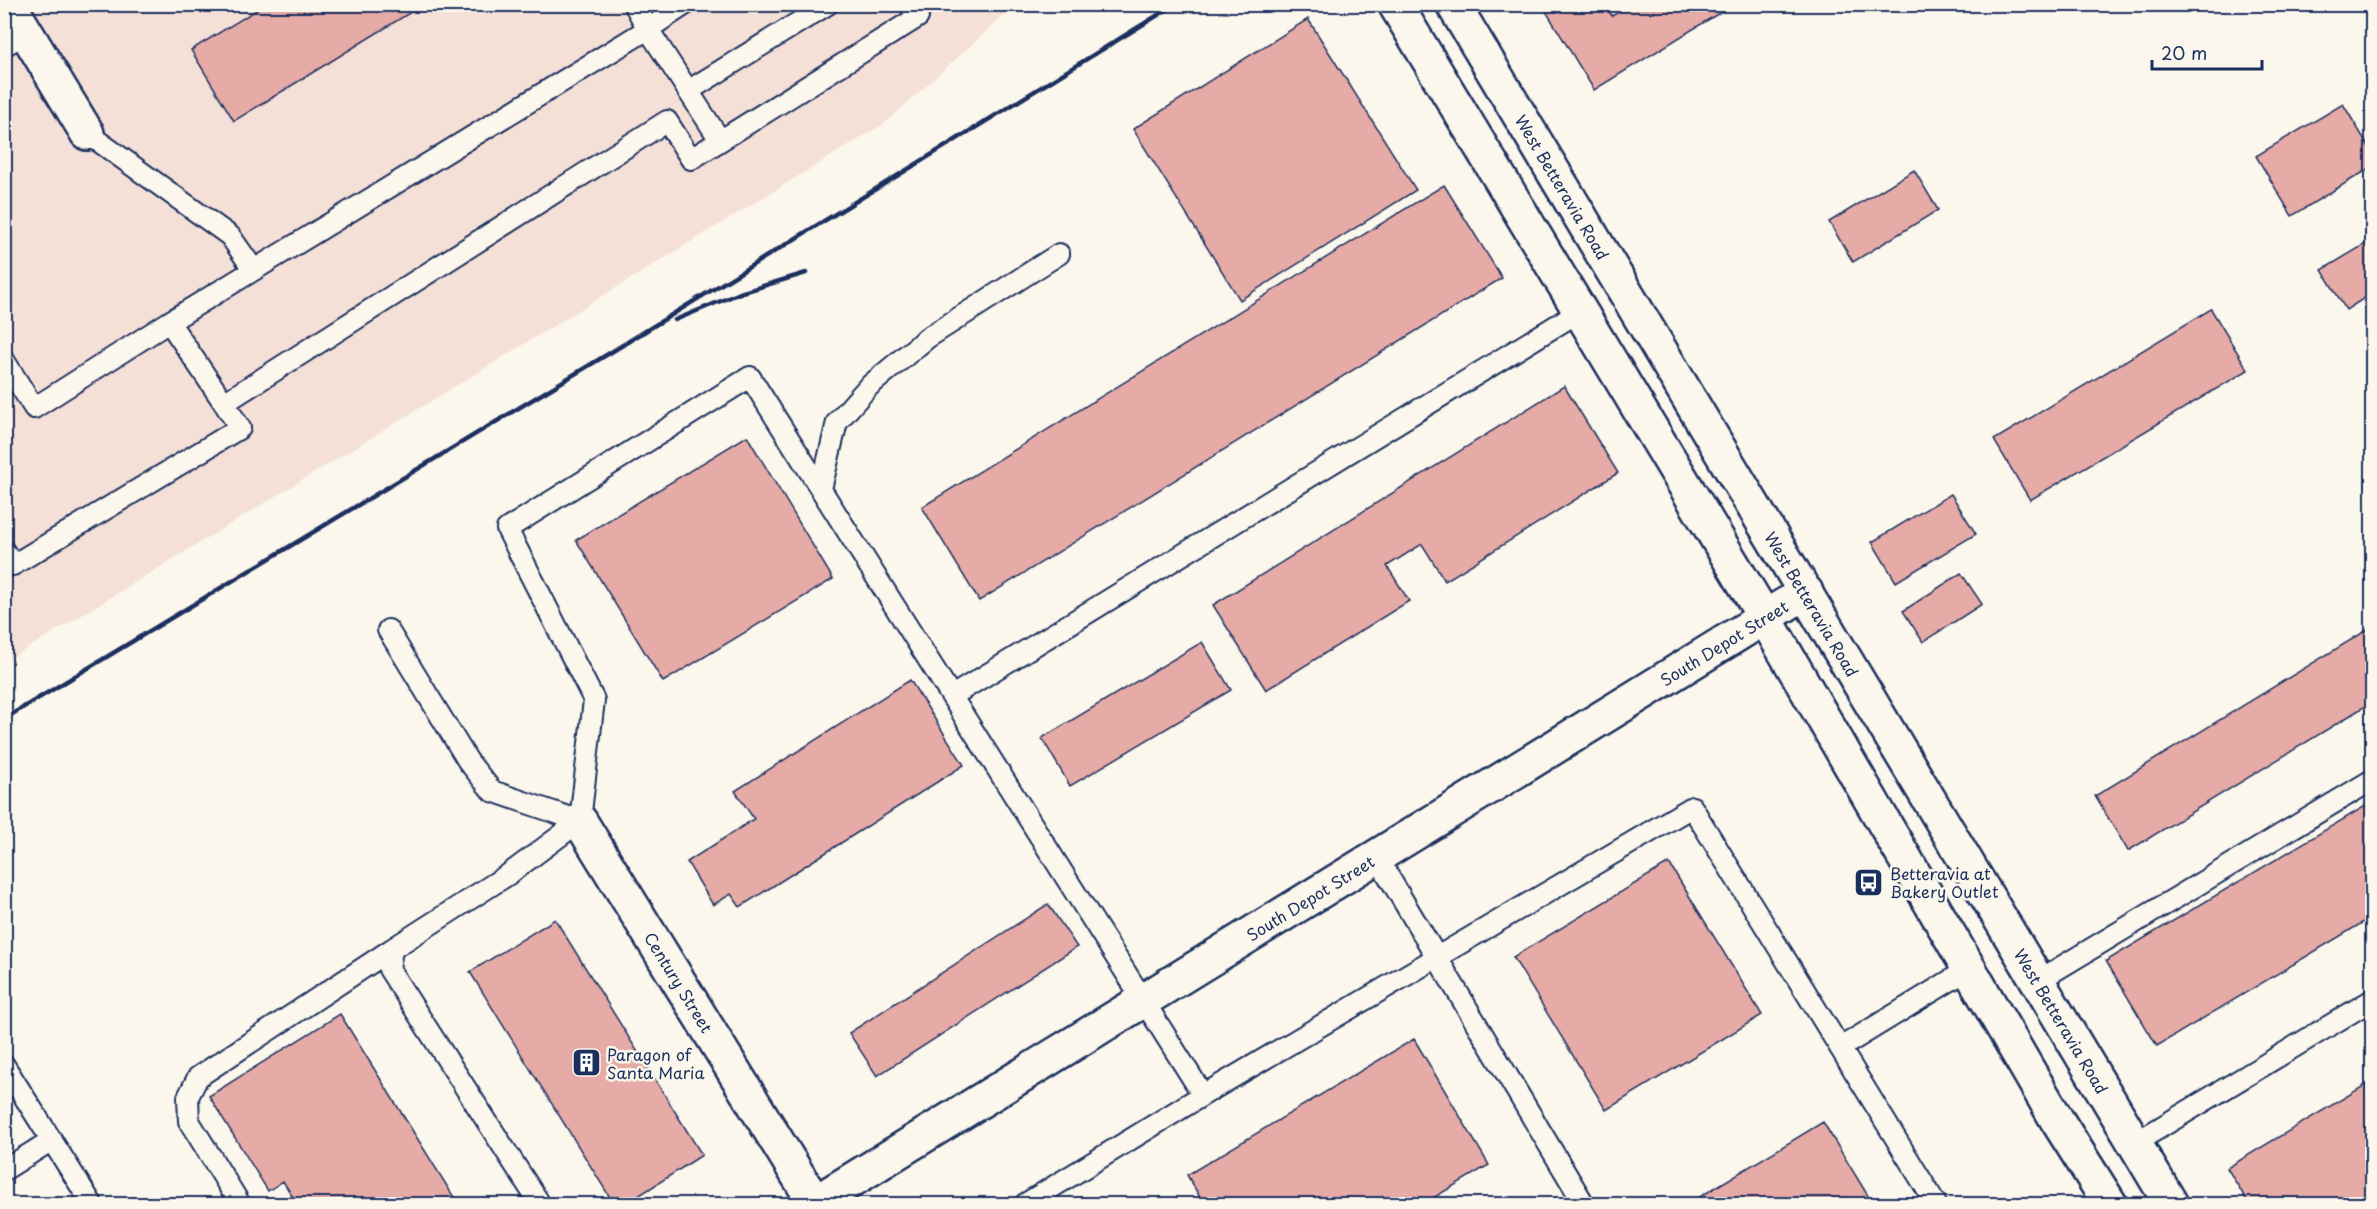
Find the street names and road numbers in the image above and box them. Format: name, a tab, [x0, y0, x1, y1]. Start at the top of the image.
street label: West Betteravia Road	[1510, 110, 1615, 264]
street label: West Betteravia Road	[1759, 527, 1865, 681]
street label: South Depot Street	[1655, 594, 1793, 691]
street label: South Depot Street	[1242, 849, 1379, 946]
street label: Century Street	[639, 927, 719, 1037]
street label: West Betteravia Road	[2009, 944, 2114, 1098]

